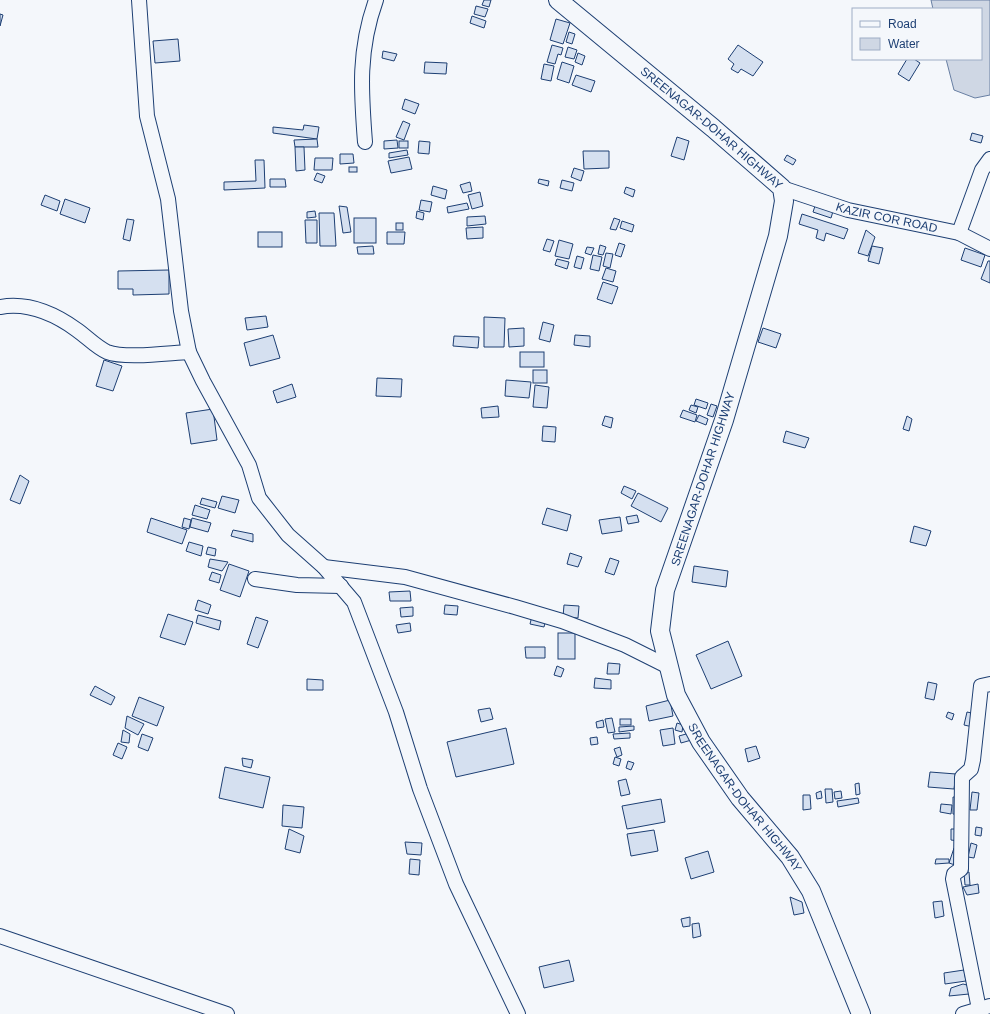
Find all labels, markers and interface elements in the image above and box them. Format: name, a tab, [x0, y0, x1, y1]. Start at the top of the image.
legend	[852, 8, 982, 60]
text: Road	[888, 17, 917, 31]
text: Water	[888, 37, 920, 51]
street label: SREENAGAR-DOHAR HIGHWAY	[638, 64, 786, 192]
street label: KAZIR COR ROAD	[834, 199, 939, 235]
street label: SREENAGAR-DOHAR HIGHWAY	[668, 390, 738, 568]
street label: SREENAGAR-DOHAR HIGHWAY	[685, 721, 804, 874]

